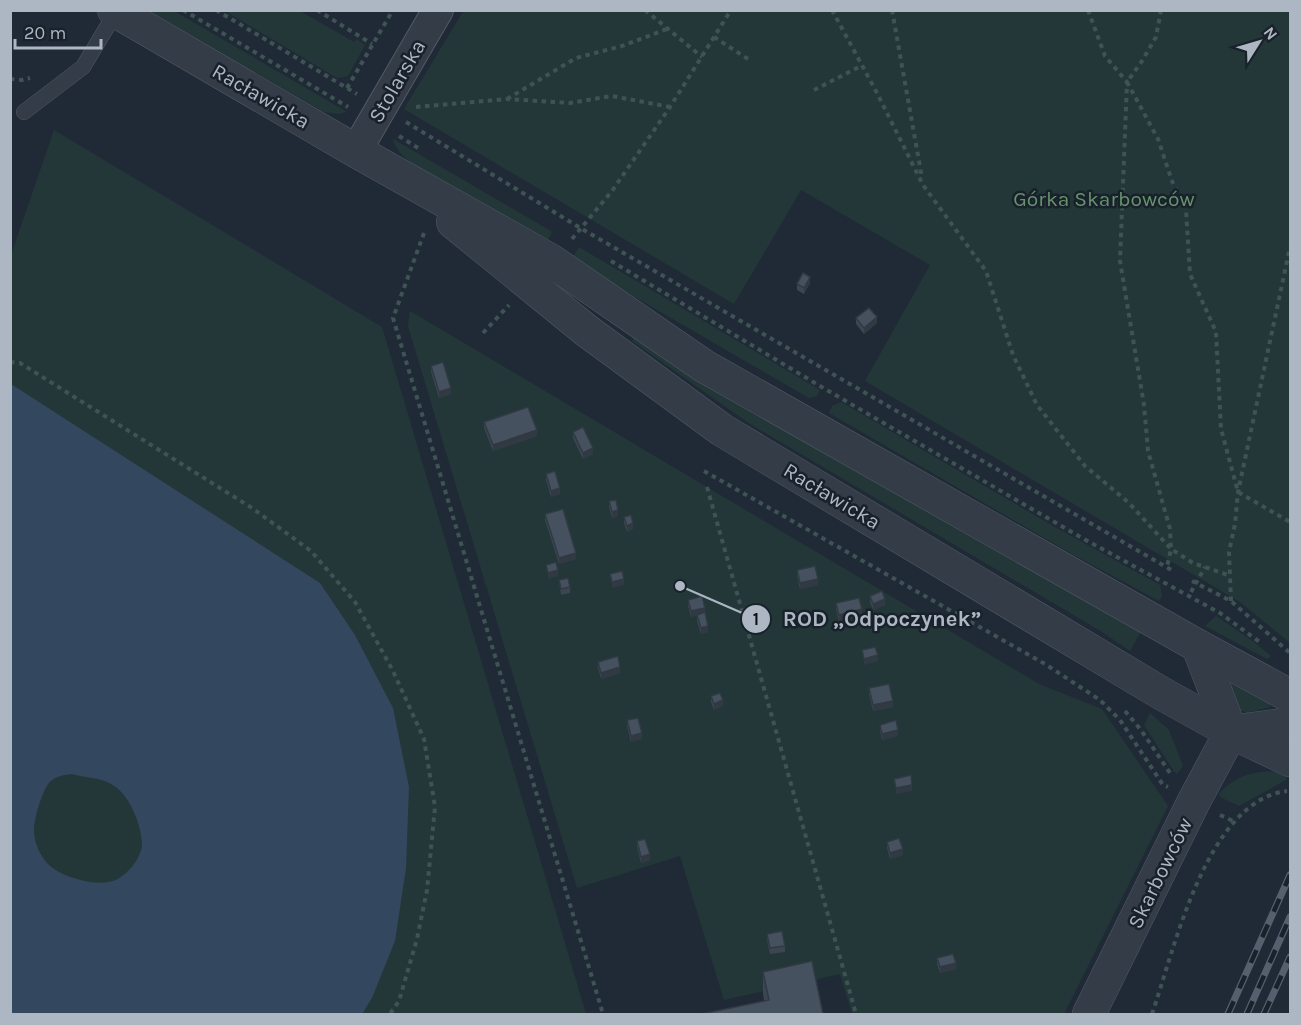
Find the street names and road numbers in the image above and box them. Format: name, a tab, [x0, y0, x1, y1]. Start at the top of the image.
street label: Stolarska	[364, 35, 430, 127]
street label: Racławicka	[208, 59, 314, 133]
street label: Racławicka	[779, 458, 885, 534]
street label: Skarbowców	[1123, 814, 1197, 932]

